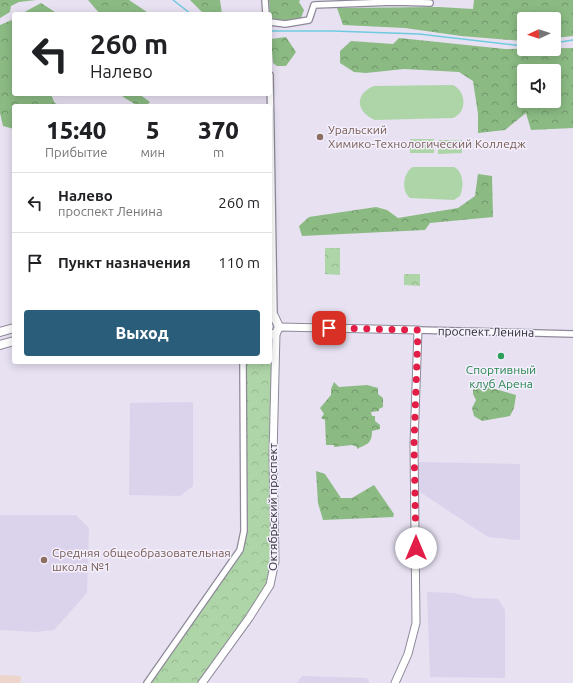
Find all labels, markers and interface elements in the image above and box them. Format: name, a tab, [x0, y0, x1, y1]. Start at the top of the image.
north arrow	[517, 12, 561, 56]
map controls	[517, 12, 561, 108]
icon: left	[24, 28, 76, 80]
text: 260 m	[90, 28, 168, 59]
text: Налево	[90, 61, 153, 81]
button: sound	[517, 64, 561, 108]
text: 15:40	[46, 117, 106, 144]
text: 5	[146, 117, 160, 144]
text: 370	[198, 117, 239, 144]
place label: Уральский Химико-Технологический Колледж	[328, 123, 526, 150]
marker: Уральский Химико-Технологический Колледж	[315, 132, 325, 142]
text: Прибытие	[45, 145, 107, 159]
text: мин	[140, 145, 165, 159]
text: m	[213, 145, 224, 159]
text: Налево	[58, 187, 113, 204]
icon: left	[24, 192, 46, 214]
text: 260 m	[218, 194, 260, 211]
text: проспект Ленина	[58, 204, 163, 218]
icon: arrive	[24, 252, 46, 274]
text: Пункт назначения	[58, 254, 191, 271]
text: 110 m	[218, 254, 260, 271]
button: Выход	[24, 310, 260, 356]
pin	[312, 311, 346, 345]
icon: arrive	[318, 317, 340, 339]
street label: проспект Ленина	[438, 324, 534, 339]
marker: Спортивный клуб Арена	[496, 351, 506, 361]
place label: Спортивный клуб Арена	[466, 363, 536, 390]
street label: Октябрьский проспект	[266, 442, 279, 571]
position arrow	[395, 527, 437, 569]
place label: Средняя общеобразовательная школа №1	[52, 546, 231, 573]
marker: Средняя общеобразовательная школа №1	[39, 555, 49, 565]

